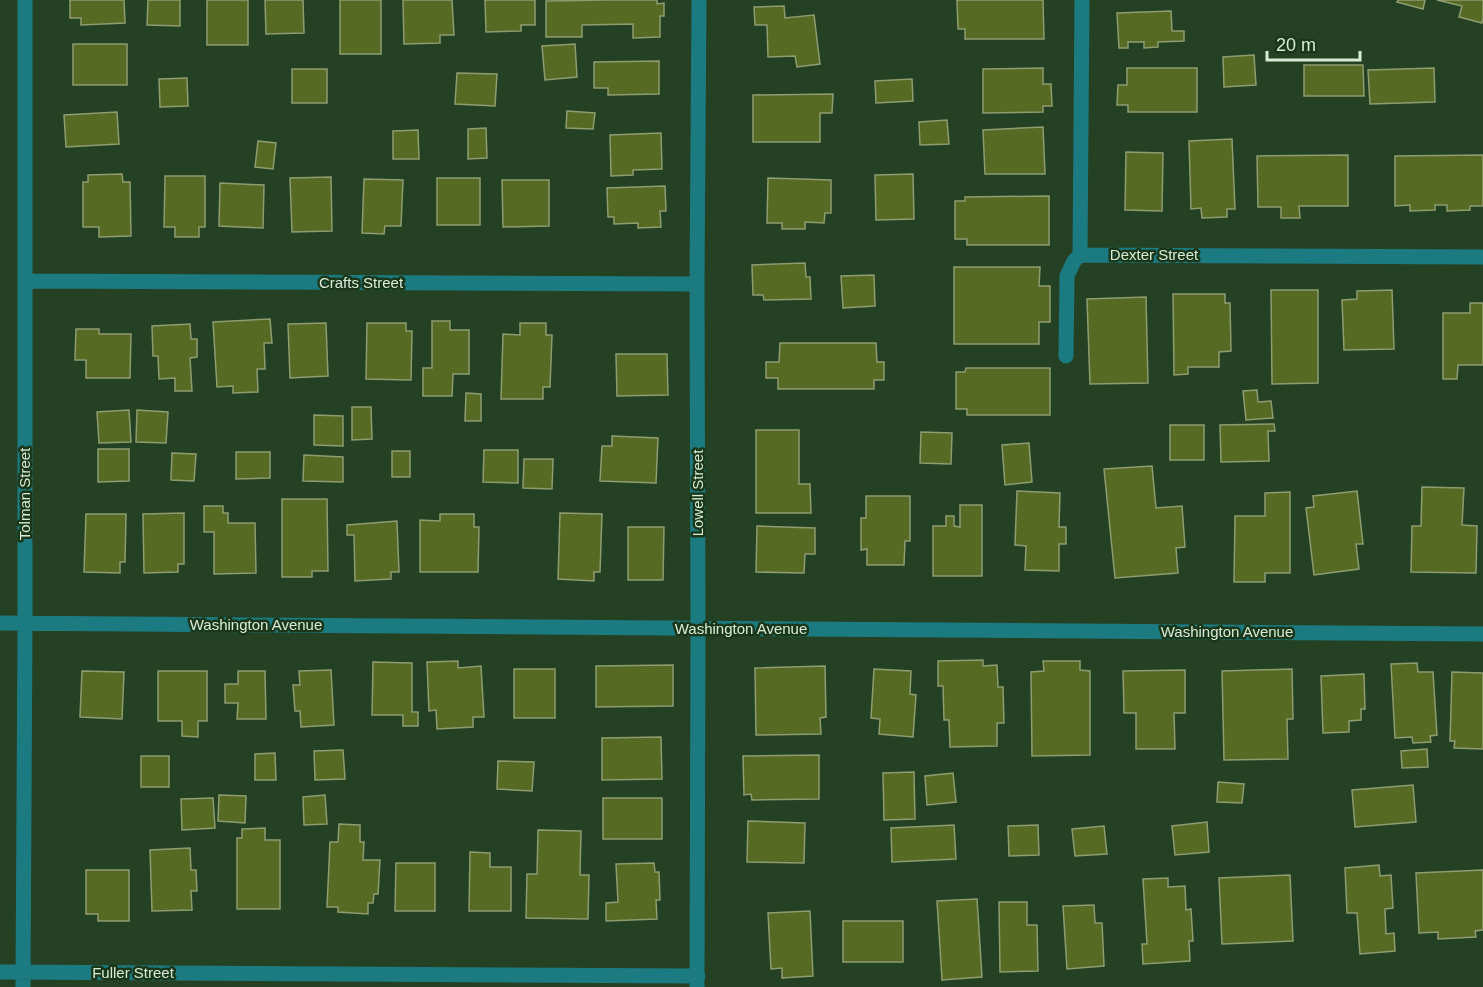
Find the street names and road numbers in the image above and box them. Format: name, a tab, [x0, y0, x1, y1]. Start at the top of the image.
street label: Dexter Street	[1110, 246, 1199, 263]
street label: Crafts Street	[319, 274, 404, 291]
street label: Tolman Street	[16, 447, 33, 540]
street label: Lowell Street	[689, 449, 706, 536]
street label: Washington Avenue	[190, 616, 322, 633]
street label: Washington Avenue	[675, 620, 807, 637]
street label: Washington Avenue	[1161, 623, 1293, 640]
street label: Fuller Street	[92, 964, 175, 981]

